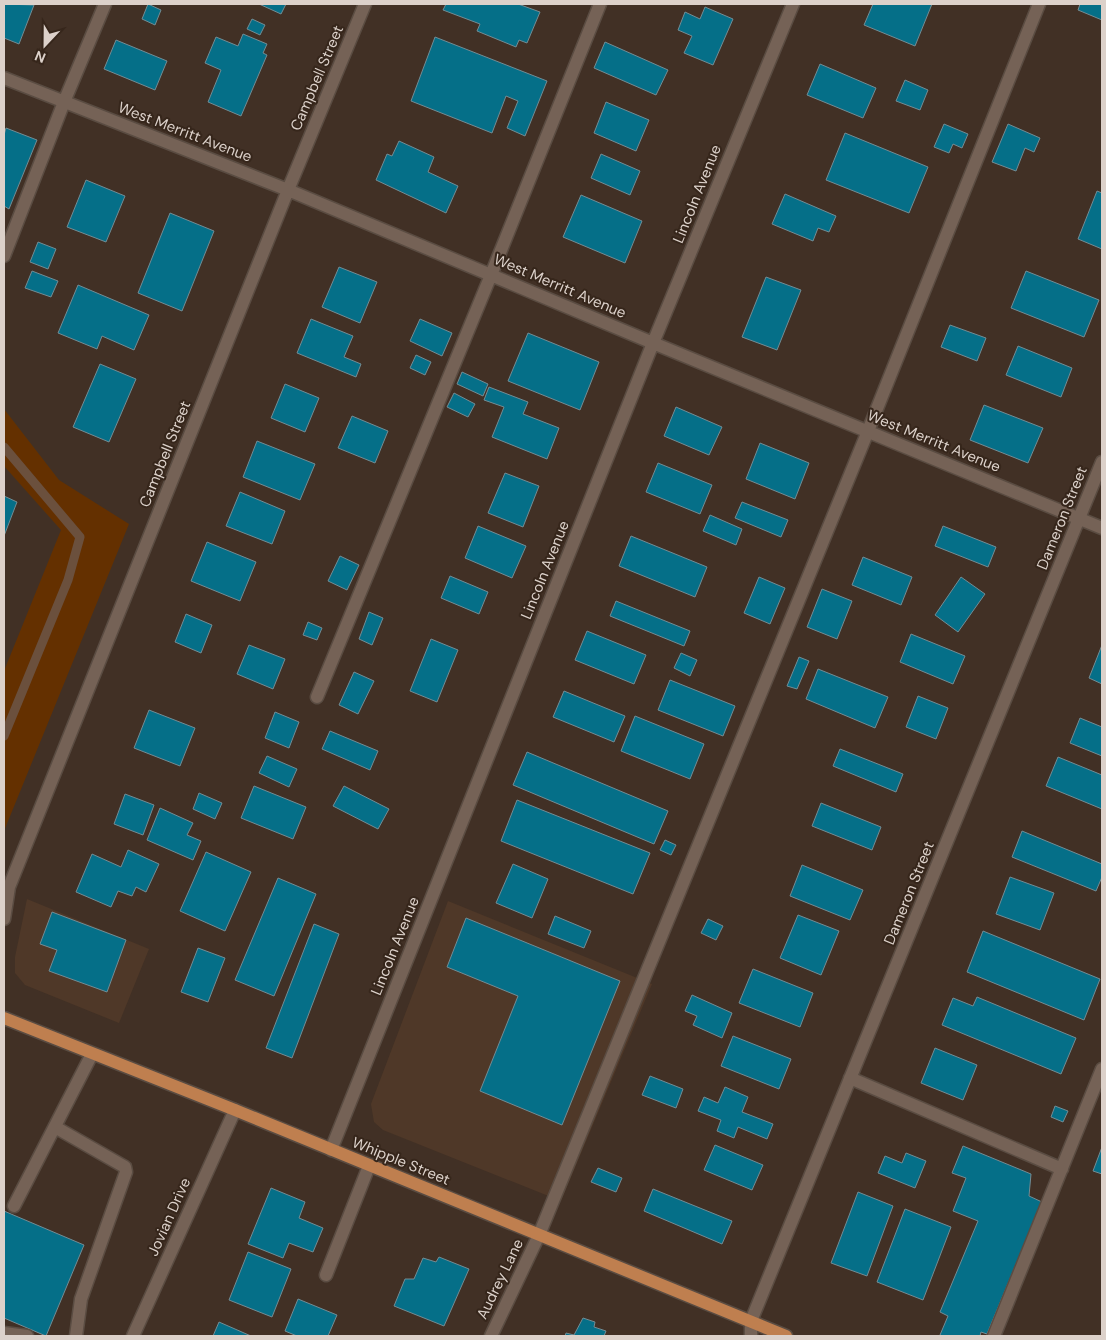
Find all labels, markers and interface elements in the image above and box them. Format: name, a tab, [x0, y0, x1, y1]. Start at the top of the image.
north arrow	[20, 20, 70, 70]
street label: Campbell Street	[286, 22, 348, 134]
text: N	[32, 47, 48, 67]
street label: West Merritt Avenue	[115, 97, 255, 167]
street label: Lincoln Avenue	[668, 142, 726, 246]
street label: West Merritt Avenue	[491, 249, 629, 323]
street label: Campbell Street	[135, 398, 195, 510]
street label: West Merritt Avenue	[864, 405, 1004, 477]
street label: Dameron Street	[1032, 463, 1092, 573]
street label: Lincoln Avenue	[516, 518, 574, 622]
street label: Dameron Street	[879, 838, 939, 948]
street label: Lincoln Avenue	[366, 894, 424, 998]
street label: Whipple Street	[349, 1132, 453, 1190]
street label: Jovian Drive	[143, 1175, 195, 1259]
street label: Audrey Lane	[472, 1236, 528, 1322]

